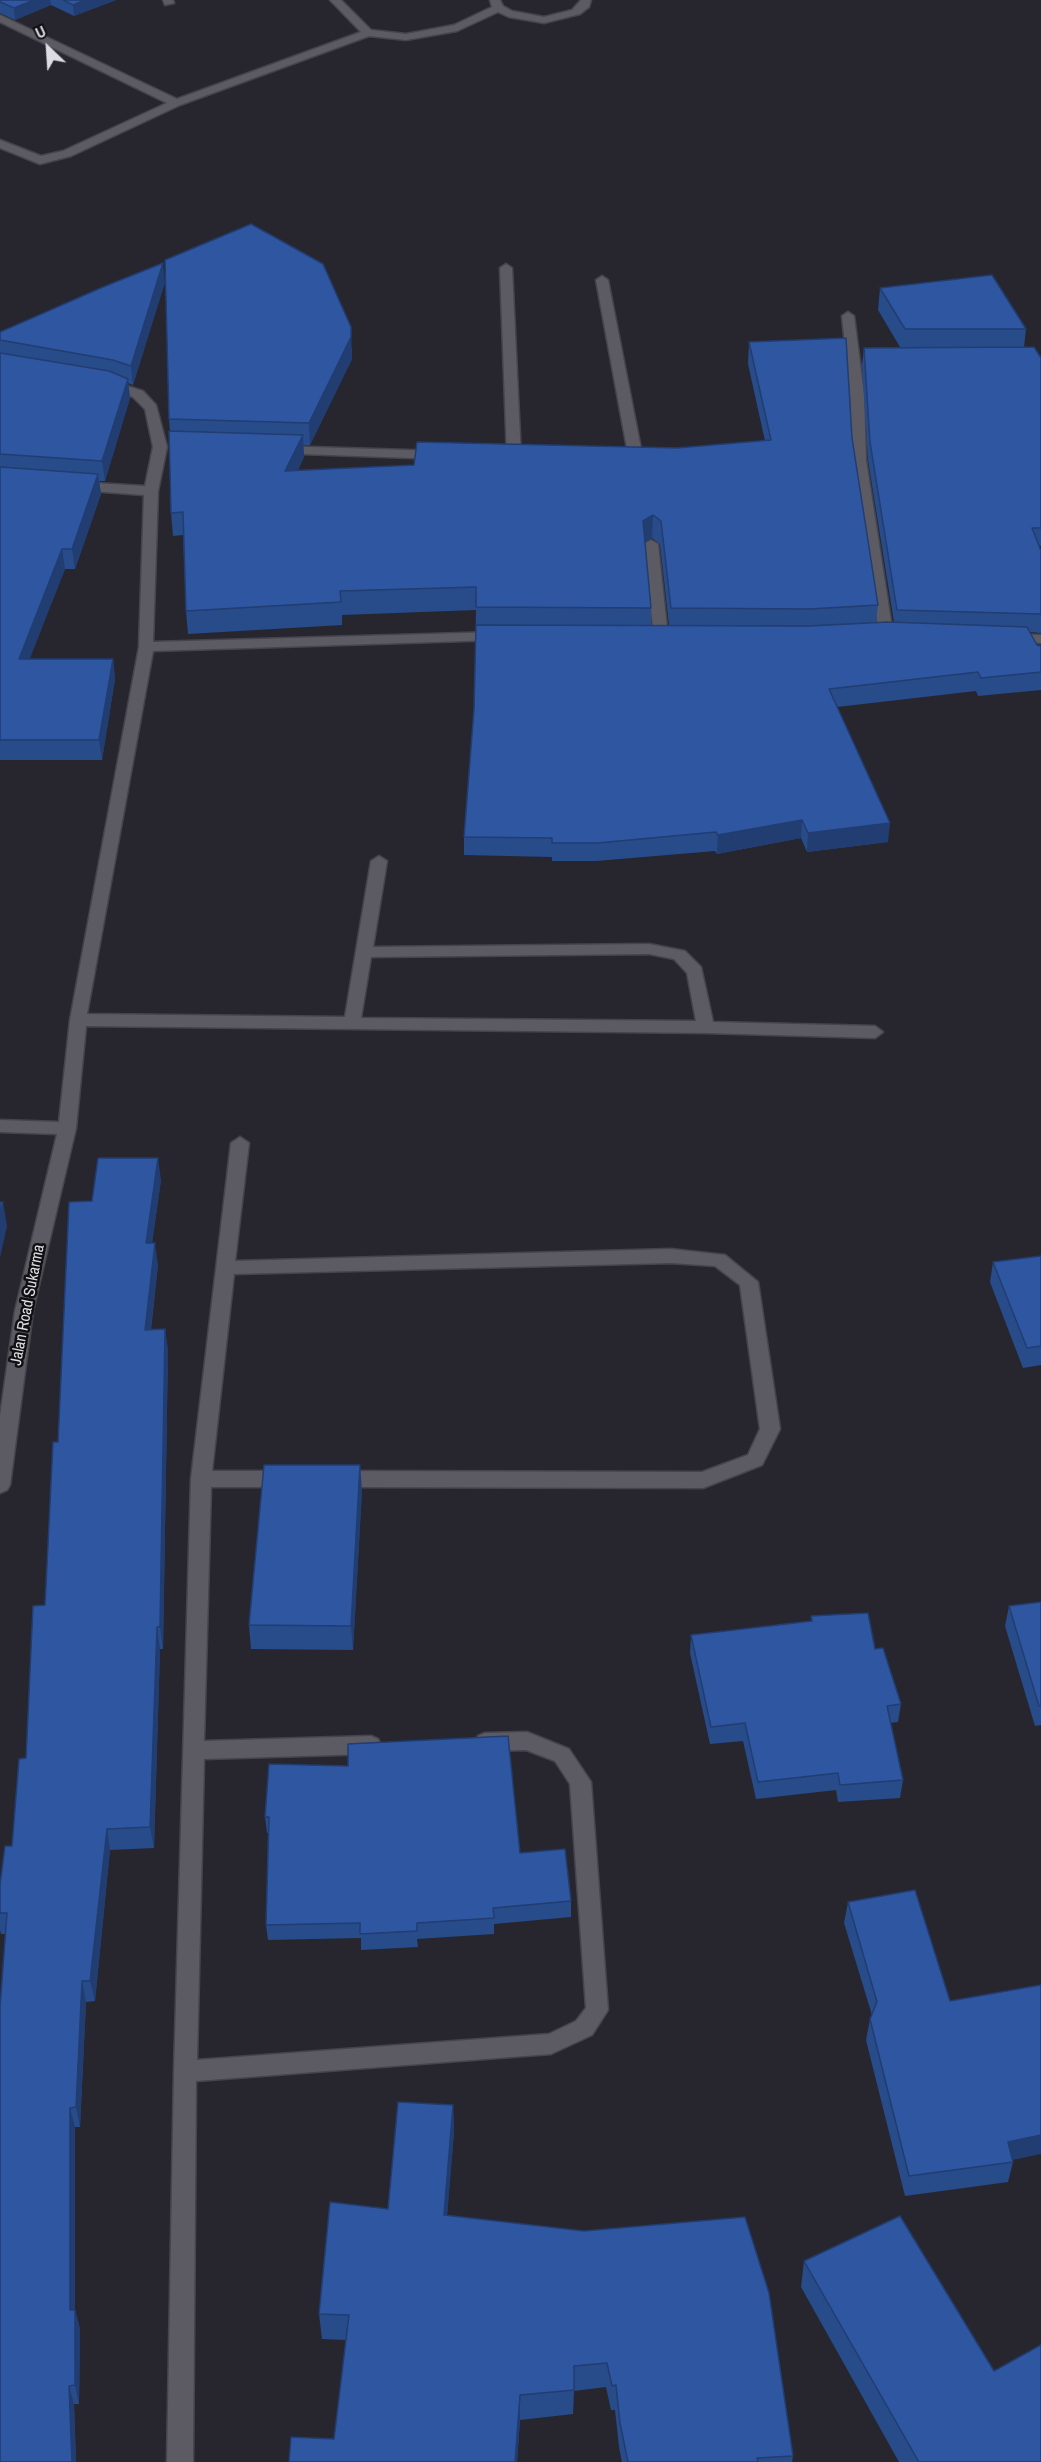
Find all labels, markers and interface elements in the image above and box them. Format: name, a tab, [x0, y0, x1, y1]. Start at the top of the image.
north arrow	[18, 18, 78, 78]
text: U	[31, 20, 49, 44]
street label: Jalan Road Sukarma	[7, 1243, 49, 1367]

